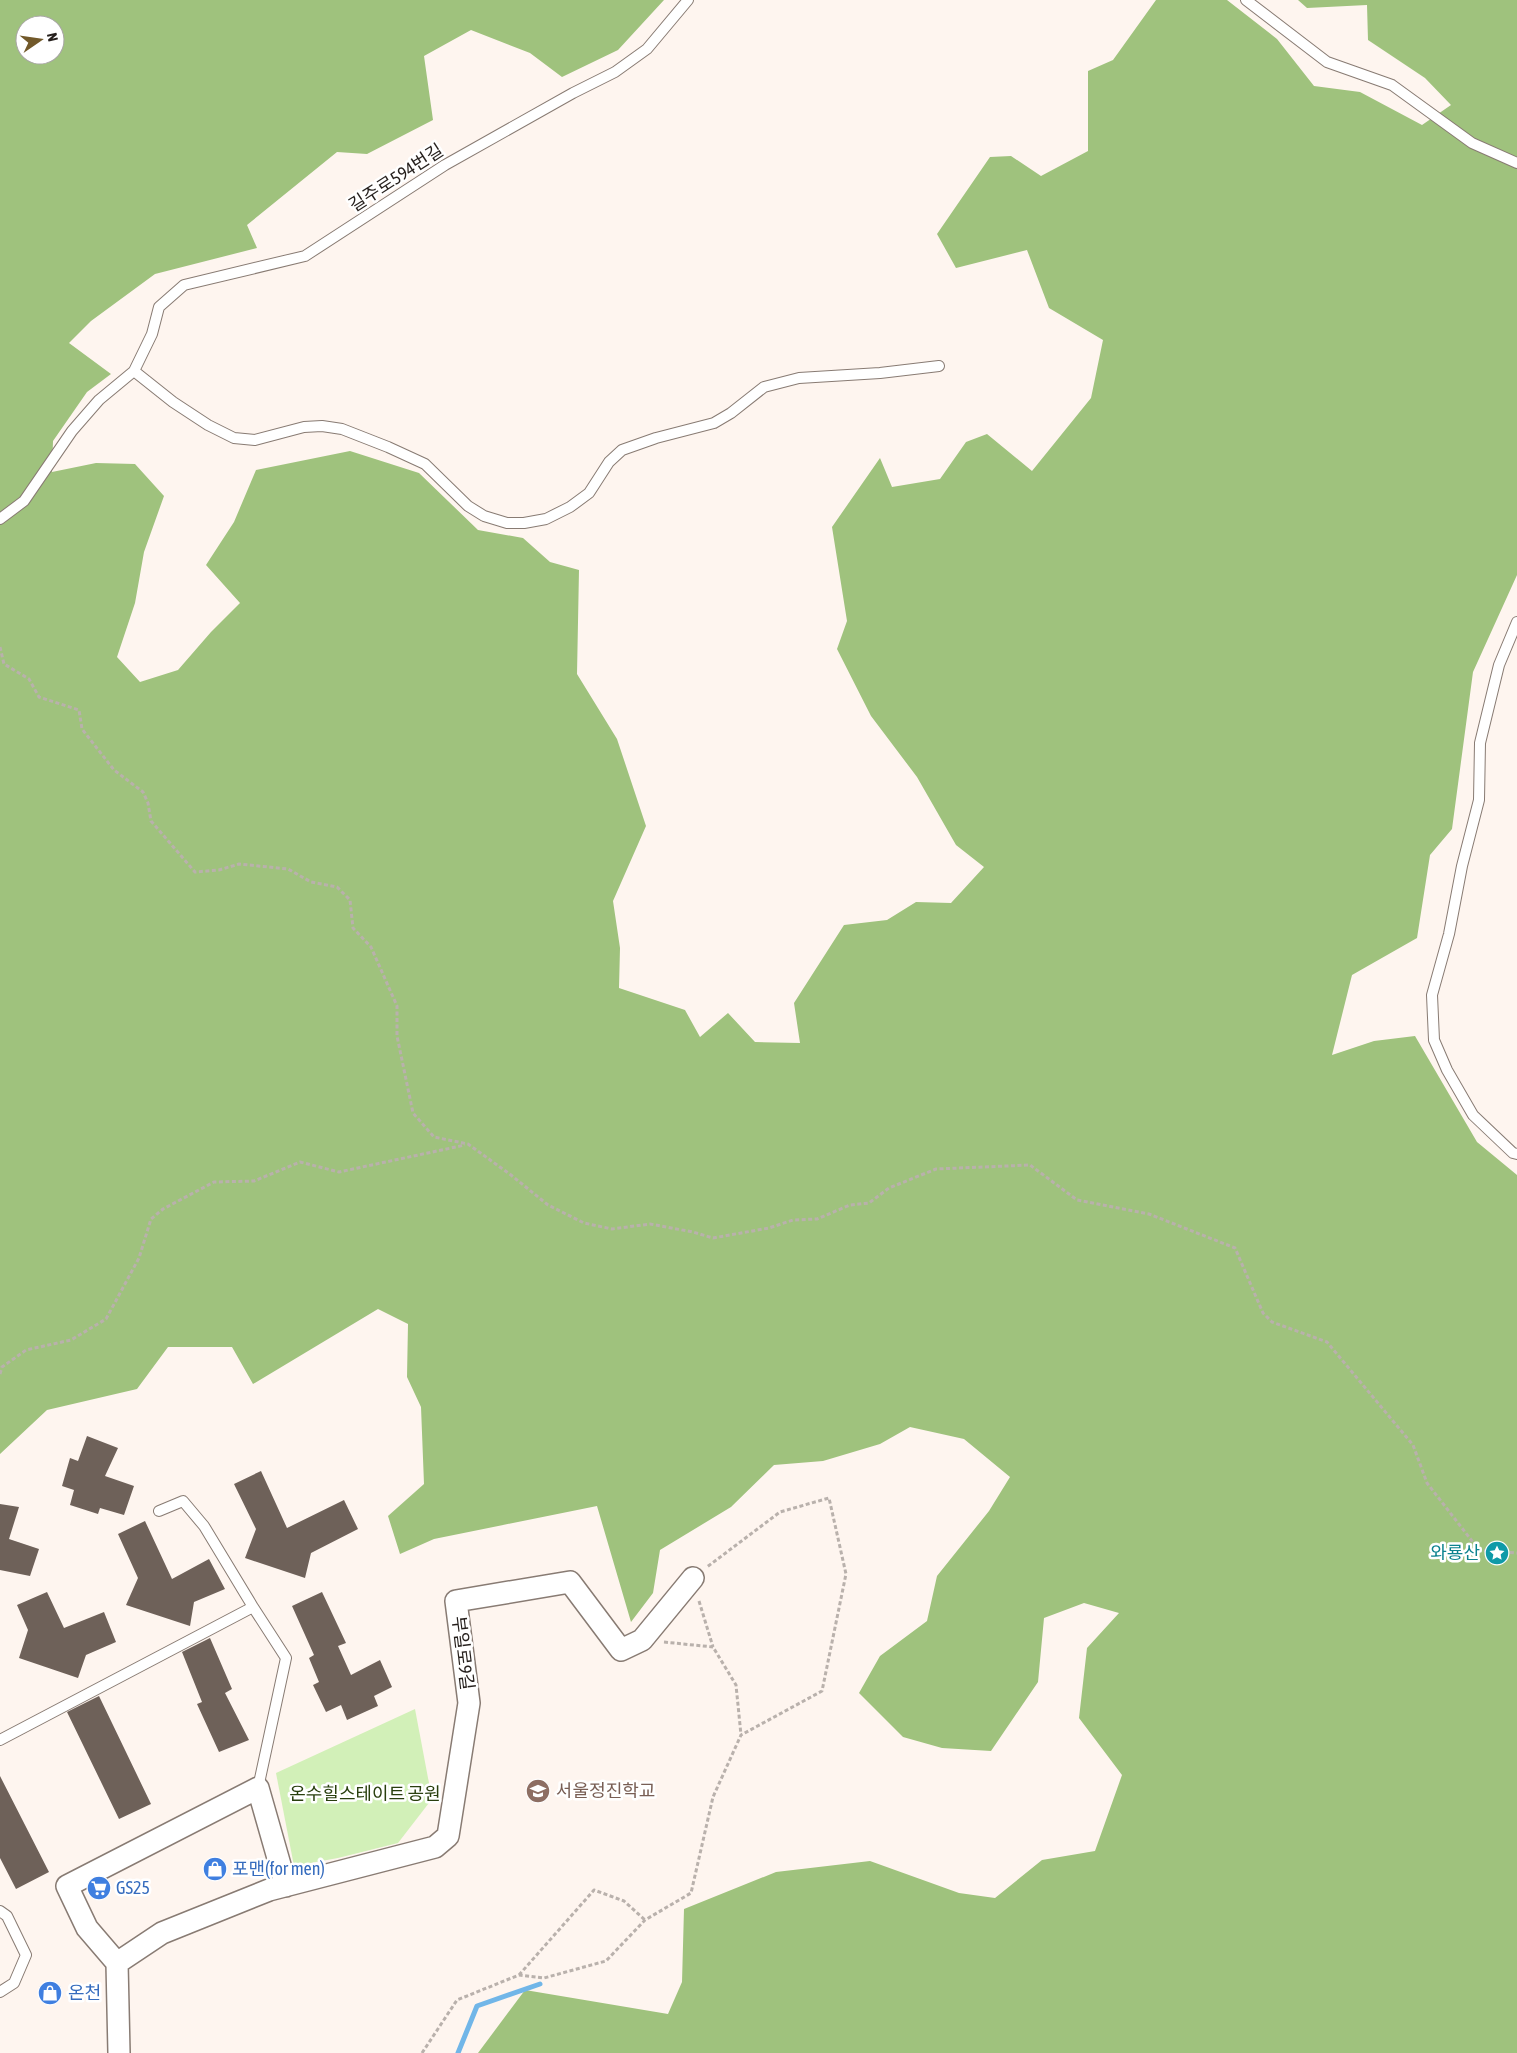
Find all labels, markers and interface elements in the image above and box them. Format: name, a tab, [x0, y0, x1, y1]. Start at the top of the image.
north arrow	[15, 15, 65, 65]
text: N	[44, 31, 61, 43]
street label: 길주로594번길	[345, 139, 447, 216]
place icon: 와룡산	[1484, 1540, 1510, 1566]
place label: 와룡산	[1430, 1542, 1480, 1563]
street label: 부일로9길	[449, 1615, 478, 1691]
school or university icon: 서울정진학교	[525, 1778, 551, 1804]
place label: 서울정진학교	[556, 1780, 655, 1801]
park label: 온수힐스테이트 공원	[289, 1783, 441, 1804]
shop icon: 포맨(for men)	[202, 1856, 228, 1882]
place label: 포맨(for men)	[232, 1858, 325, 1879]
supermarket icon: GS25	[86, 1875, 112, 1901]
place label: GS25	[116, 1877, 150, 1898]
shop icon: 온천	[37, 1980, 63, 2006]
place label: 온천	[68, 1982, 101, 2003]

